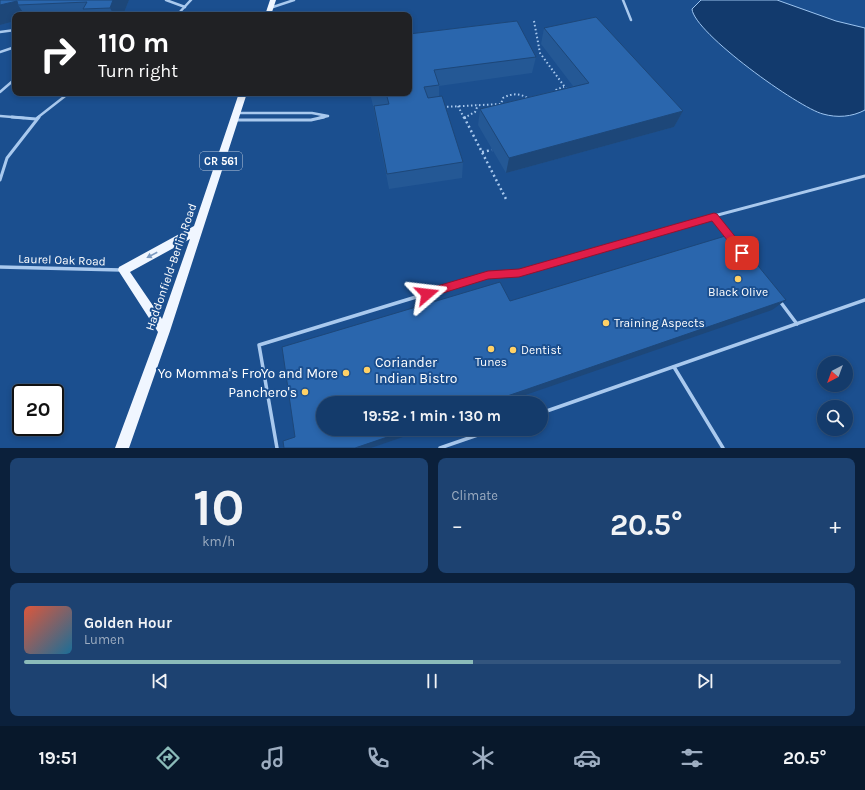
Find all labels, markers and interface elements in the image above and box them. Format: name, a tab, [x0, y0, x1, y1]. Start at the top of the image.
text: 110 m	[98, 26, 169, 59]
icon: right	[32, 28, 84, 80]
text: Turn right	[98, 60, 178, 82]
road number: CR 561	[200, 152, 242, 170]
street label: Haddonfield-Berlin Road	[143, 201, 199, 333]
pin	[725, 236, 759, 270]
icon: arrive	[731, 242, 753, 264]
street label: Laurel Oak Road	[18, 251, 106, 269]
one-way arrow	[146, 251, 157, 258]
position arrow	[406, 273, 448, 315]
marker: Black Olive	[733, 274, 743, 284]
place label: Black Olive	[708, 285, 768, 299]
place label: Training Aspects	[614, 316, 705, 330]
marker: Training Aspects	[601, 318, 611, 328]
place label: Dentist	[521, 343, 562, 357]
marker: Tunes	[486, 344, 496, 354]
marker: Dentist	[508, 345, 518, 355]
place label: Coriander Indian Bistro	[375, 354, 458, 387]
place label: Tunes	[475, 355, 507, 369]
north arrow	[817, 356, 853, 392]
map controls	[817, 356, 853, 436]
place label: Yo Momma's FroYo and More	[158, 365, 338, 382]
marker: Coriander Indian Bistro	[362, 365, 372, 375]
marker: Yo Momma's FroYo and More	[341, 368, 351, 378]
speed limit sign: 20	[12, 384, 64, 436]
place label: Panchero's	[228, 384, 297, 401]
marker: Panchero's	[300, 387, 310, 397]
button: search	[817, 400, 853, 436]
text: 19:52 · 1 min · 130 m	[363, 407, 501, 425]
text: 10	[193, 477, 244, 538]
text: Climate	[452, 488, 498, 503]
text: 20.5°	[610, 507, 683, 543]
text: −	[452, 513, 463, 539]
text: +	[829, 513, 841, 539]
text: km/h	[202, 534, 235, 549]
text: Golden Hour	[84, 614, 172, 632]
text: Lumen	[84, 632, 125, 647]
icon: previous	[149, 670, 171, 692]
icon: pause	[421, 670, 443, 692]
icon: next	[694, 670, 716, 692]
icon: directions	[154, 744, 182, 772]
icon: music	[259, 744, 287, 772]
icon: phone	[364, 744, 392, 772]
icon: climate	[469, 744, 497, 772]
icon: car	[573, 744, 601, 772]
icon: filters	[678, 744, 706, 772]
text: 19:51	[38, 747, 78, 769]
text: 20.5°	[783, 747, 827, 769]

